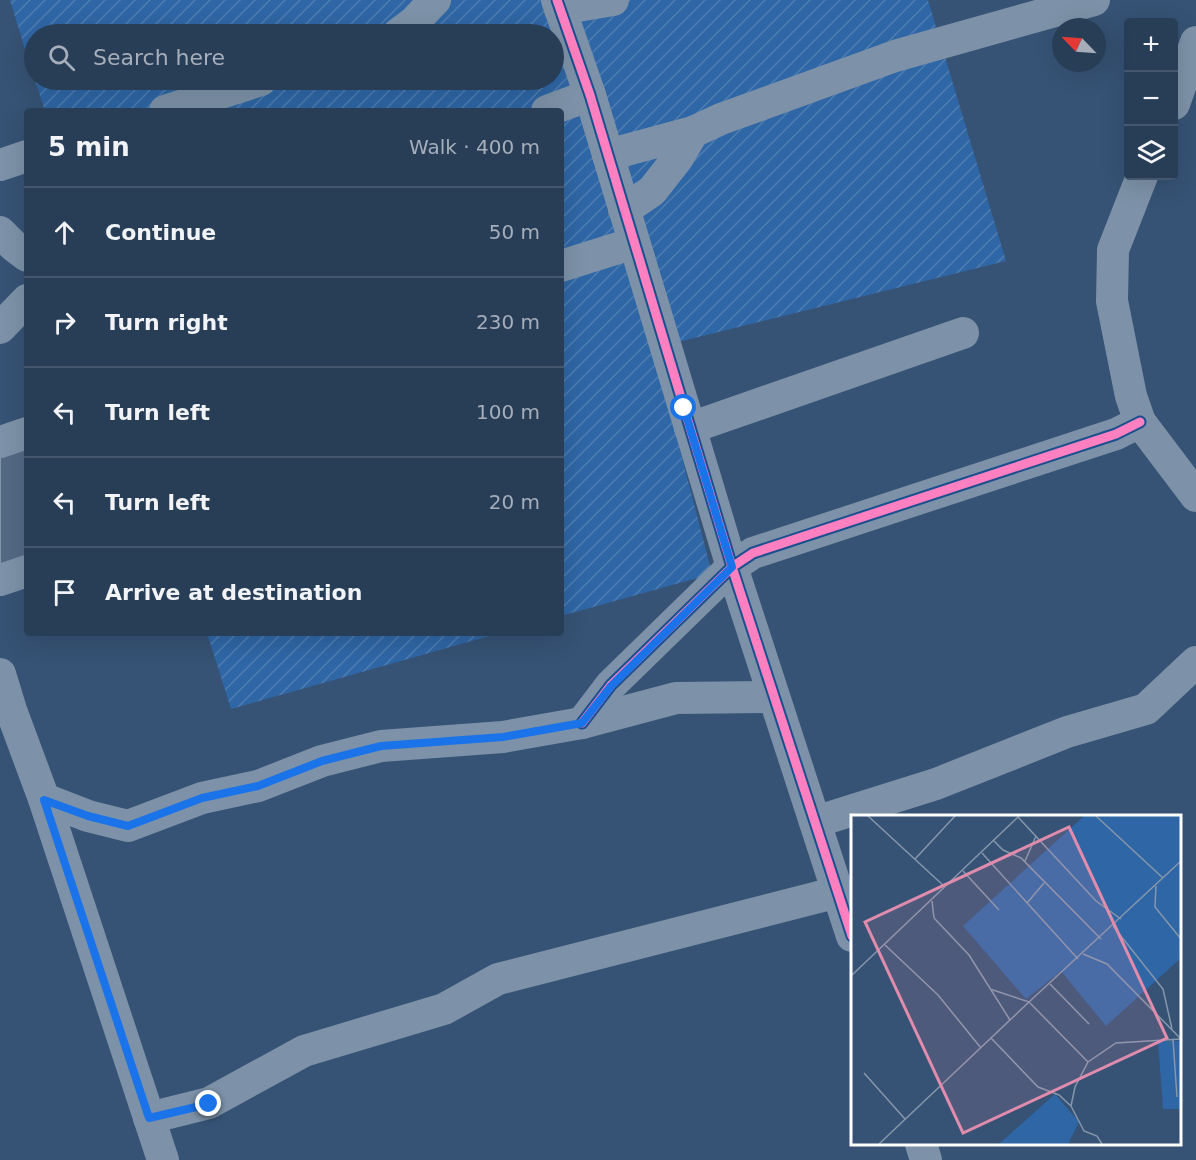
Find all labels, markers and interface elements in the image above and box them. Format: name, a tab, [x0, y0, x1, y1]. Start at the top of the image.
north arrow	[1052, 18, 1106, 72]
map controls	[1124, 18, 1178, 180]
button: +	[1124, 18, 1178, 72]
search box	[24, 24, 564, 90]
icon: search	[45, 41, 78, 74]
text: Search here	[93, 45, 225, 70]
button: −	[1124, 72, 1178, 126]
button: layers	[1124, 126, 1178, 180]
text: 5 min	[48, 132, 130, 162]
text: Walk · 400 m	[409, 135, 540, 159]
icon: ahead	[48, 216, 81, 249]
text: Continue	[105, 220, 216, 245]
text: 50 m	[489, 220, 540, 244]
icon: right	[48, 306, 81, 339]
text: Turn right	[105, 310, 228, 335]
text: 230 m	[476, 310, 540, 334]
route start	[670, 394, 696, 420]
icon: left	[48, 396, 81, 429]
text: Turn left	[105, 400, 210, 425]
text: 100 m	[476, 400, 540, 424]
icon: left	[48, 486, 81, 519]
text: Turn left	[105, 490, 210, 515]
text: 20 m	[489, 490, 540, 514]
icon: arrive	[48, 576, 81, 609]
text: Arrive at destination	[105, 580, 362, 605]
inset map	[851, 815, 1181, 1145]
route end	[195, 1090, 221, 1116]

